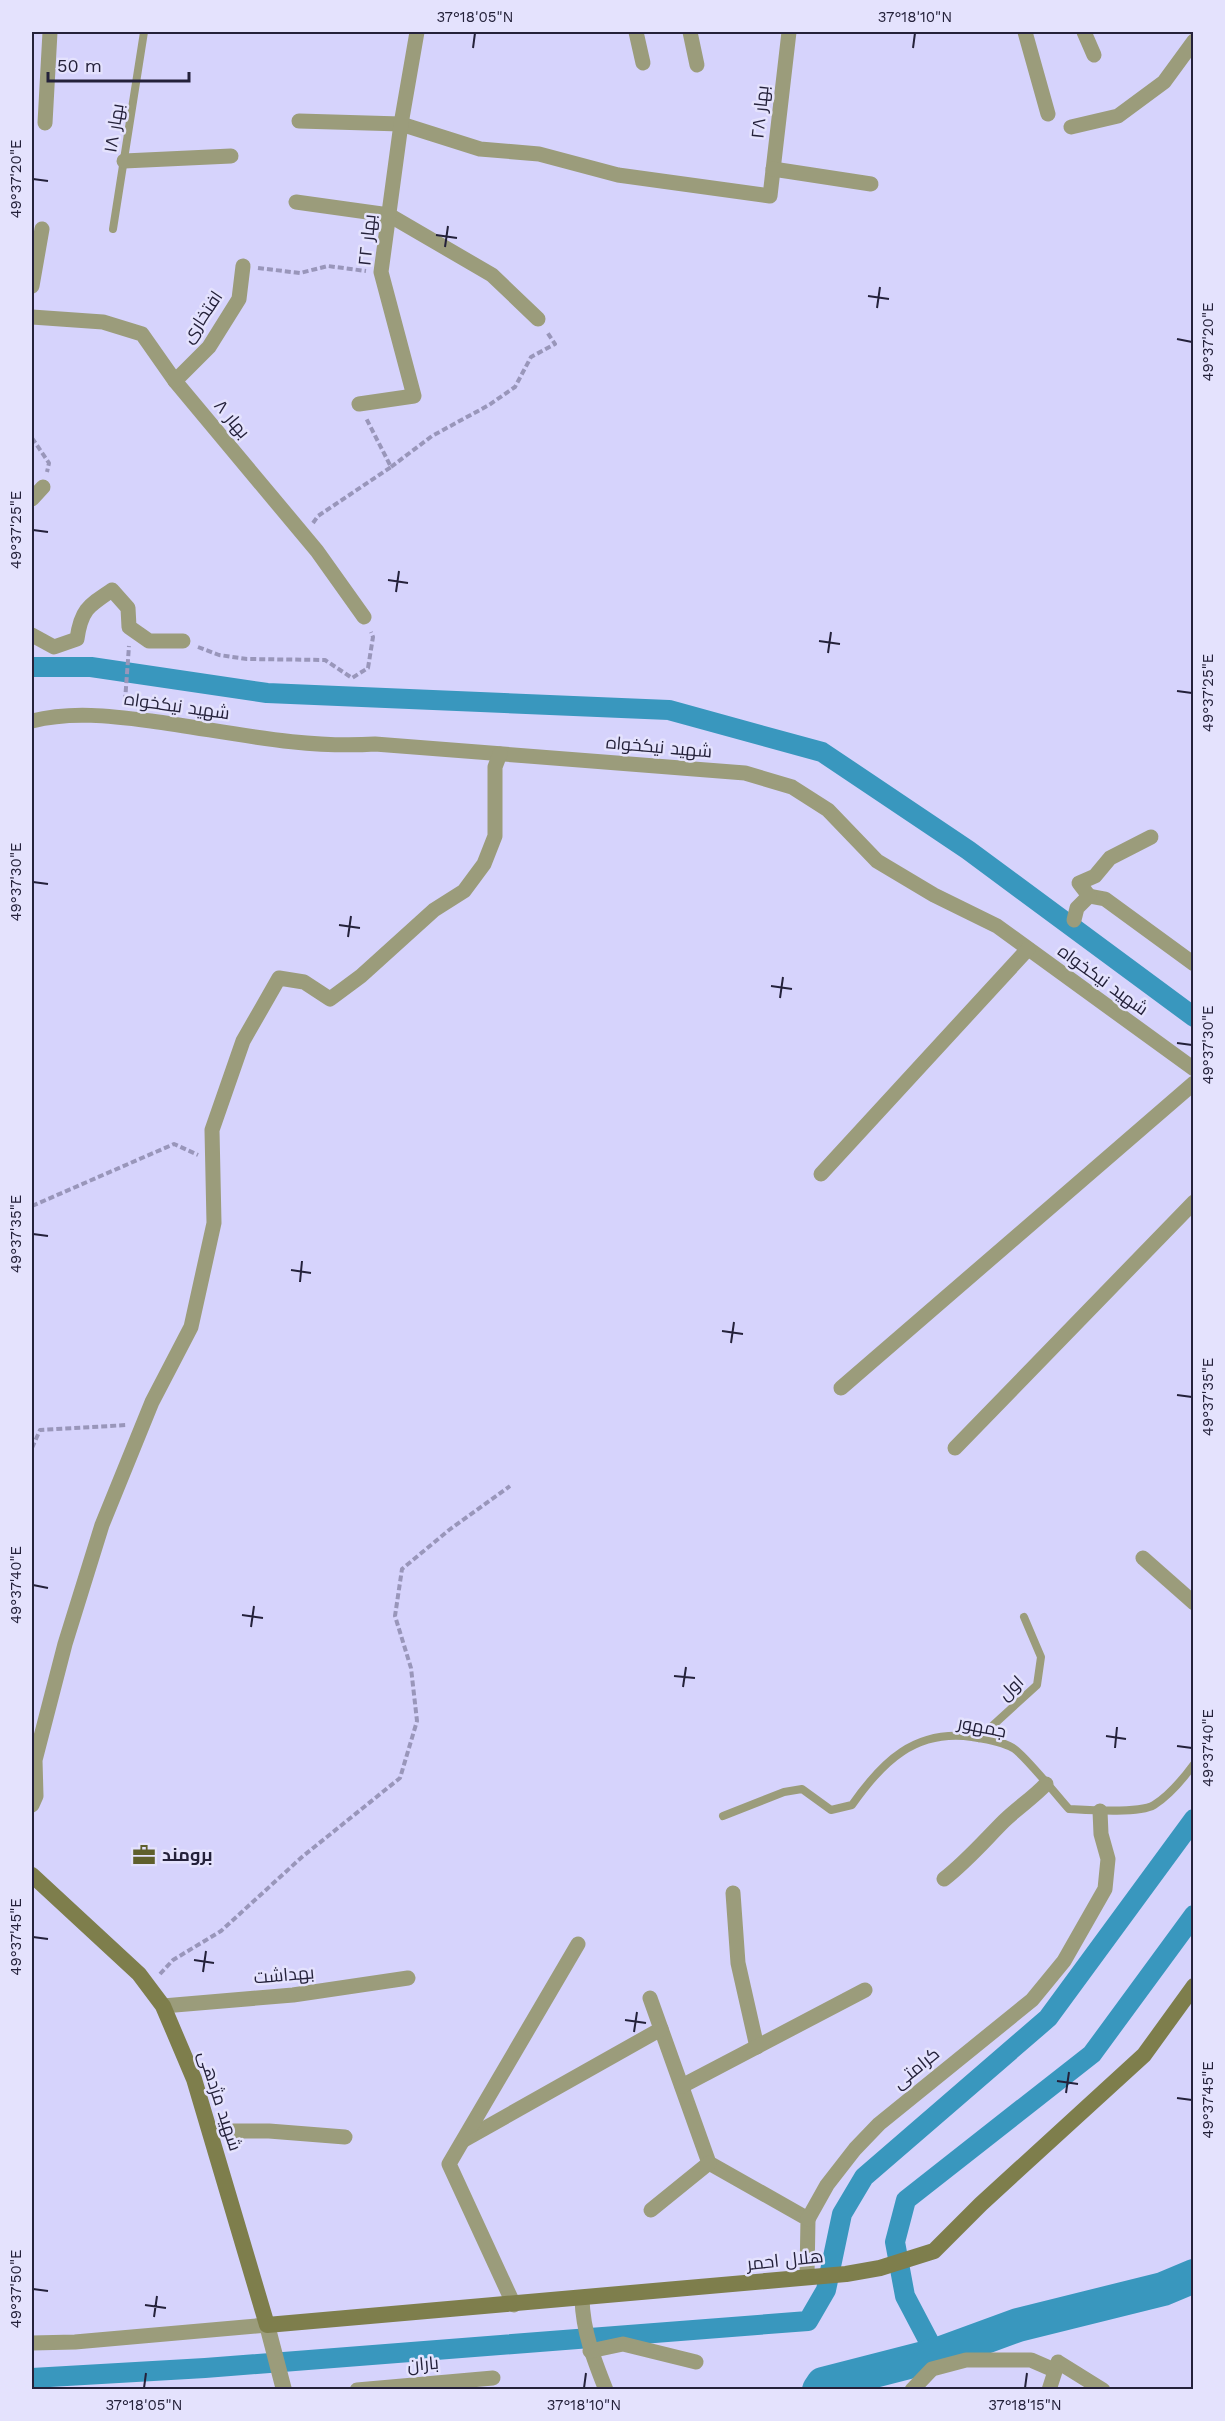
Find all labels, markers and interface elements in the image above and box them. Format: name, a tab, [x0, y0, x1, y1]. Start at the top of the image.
text: 37°18'05"N	[436, 8, 514, 26]
text: 37°18'10"N	[878, 8, 952, 26]
scale bar	[48, 45, 189, 83]
text: 50 m	[57, 55, 102, 76]
street label: بهار ۲۸	[746, 84, 774, 140]
street label: بهار ۱۸	[99, 102, 129, 154]
text: 49°37'20"E	[7, 139, 25, 219]
street label: بهار ۲۲	[353, 213, 381, 267]
street label: افتخاری	[177, 287, 227, 347]
text: 49°37'20"E	[1199, 302, 1217, 382]
street label: بهار ۸	[209, 395, 255, 443]
text: 49°37'25"E	[7, 491, 25, 569]
text: 49°37'25"E	[1199, 654, 1217, 732]
street label: شهید نیکخواه	[123, 688, 231, 724]
street label: شهید نیکخواه	[605, 731, 713, 763]
text: 49°37'30"E	[7, 842, 25, 922]
street label: شهید نیکخواه	[1053, 940, 1153, 1020]
text: 49°37'30"E	[1199, 1005, 1217, 1085]
text: 49°37'35"E	[7, 1195, 25, 1273]
text: 49°37'35"E	[1199, 1358, 1217, 1436]
text: 49°37'40"E	[7, 1546, 25, 1624]
street label: اول	[994, 1671, 1028, 1705]
text: 49°37'40"E	[1199, 1709, 1217, 1787]
street label: جمهور	[955, 1711, 1008, 1742]
office icon: برومند	[131, 1842, 157, 1868]
place label: برومند	[162, 1844, 213, 1866]
text: 49°37'45"E	[7, 1898, 25, 1976]
street label: بهداشت	[253, 1961, 315, 1989]
street label: کرامتی	[888, 2042, 944, 2094]
street label: شهید مژدهی	[194, 2048, 246, 2154]
text: 49°37'45"E	[1199, 2061, 1217, 2139]
street label: هلال احمر	[745, 2245, 824, 2275]
text: 49°37'50"E	[7, 2249, 25, 2329]
street label: باران	[406, 2352, 440, 2376]
text: 37°18'05"N	[105, 2396, 183, 2414]
text: 37°18'10"N	[547, 2396, 621, 2414]
text: 37°18'15"N	[988, 2396, 1062, 2414]

